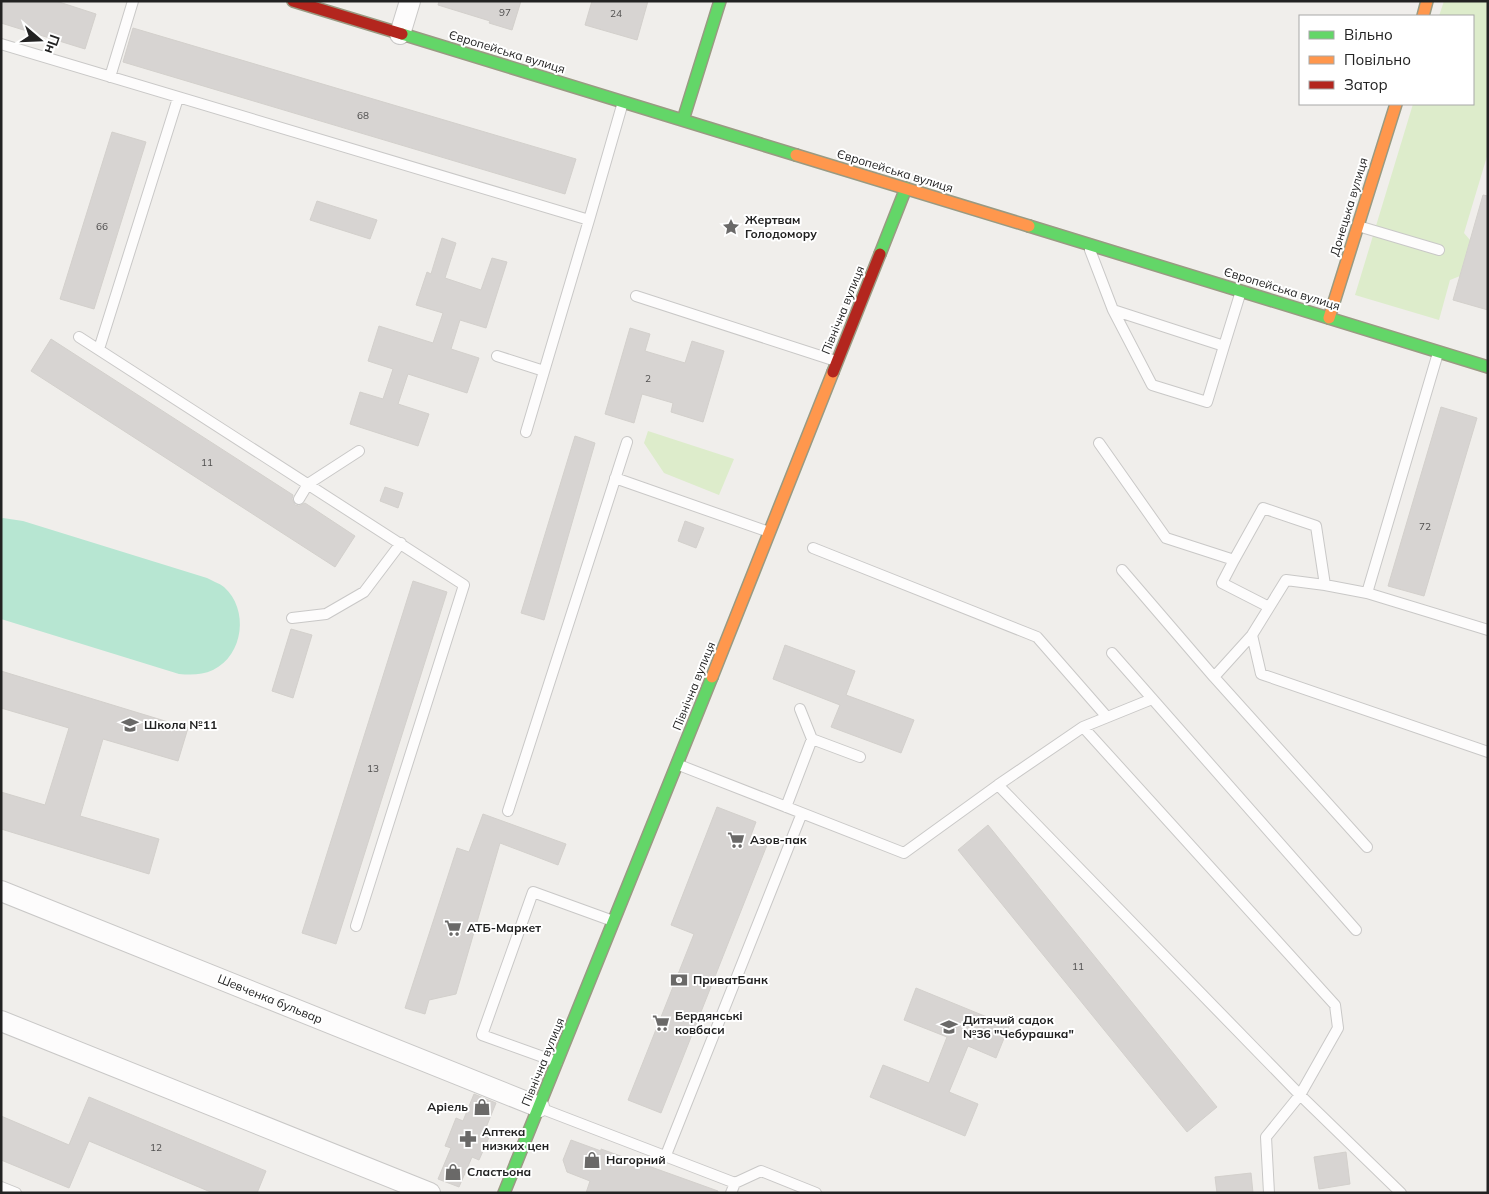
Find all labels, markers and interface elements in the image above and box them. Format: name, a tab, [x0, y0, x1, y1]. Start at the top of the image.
house number: 97	[499, 6, 511, 19]
house number: 24	[610, 7, 622, 20]
north arrow	[15, 15, 65, 65]
legend	[1299, 15, 1474, 105]
text: Вільно	[1344, 25, 1393, 44]
street label: Європейська вулиця	[447, 27, 567, 76]
text: Пн	[41, 32, 64, 56]
text: Повільно	[1344, 50, 1411, 69]
text: Затор	[1344, 75, 1388, 94]
house number: 68	[357, 109, 369, 122]
street label: Європейська вулиця	[835, 146, 955, 195]
street label: Донецька вулиця	[1326, 156, 1371, 258]
place label: Жертвам Голодомору	[745, 212, 817, 241]
place icon: Жертвам Голодомору	[721, 217, 741, 237]
house number: 66	[96, 220, 108, 233]
street label: Північна вулиця	[818, 263, 867, 356]
street label: Європейська вулиця	[1222, 264, 1342, 313]
house number: 2	[645, 372, 651, 385]
house number: 11	[201, 456, 213, 469]
house number: 72	[1419, 520, 1431, 533]
street label: Північна вулиця	[669, 639, 718, 732]
school or university icon: Школа №11	[120, 715, 140, 735]
place label: Школа №11	[144, 717, 217, 732]
house number: 13	[367, 762, 379, 775]
supermarket icon: Азов-пак	[726, 830, 746, 850]
place label: Азов-пак	[750, 832, 807, 847]
supermarket icon: АТБ-Маркет	[443, 918, 463, 938]
place label: АТБ-Маркет	[467, 920, 541, 935]
house number: 11	[1072, 960, 1084, 973]
bank icon: ПриватБанк	[669, 970, 689, 990]
street label: Шевченка бульвар	[216, 971, 325, 1026]
place label: ПриватБанк	[693, 972, 768, 987]
place label: Бердянські ковбаси	[675, 1008, 743, 1037]
place label: Дитячий садок №36 "Чебурашка"	[963, 1012, 1074, 1041]
supermarket icon: Бердянські ковбаси	[651, 1013, 671, 1033]
street label: Північна вулиця	[518, 1015, 567, 1108]
school or university icon: Дитячий садок №36 "Чебурашка"	[939, 1017, 959, 1037]
shop icon: Аріель	[472, 1097, 492, 1117]
place label: Аріель	[427, 1099, 468, 1114]
place label: Аптека низких цен	[482, 1124, 549, 1153]
pharmacy icon: Аптека низких цен	[458, 1129, 478, 1149]
house number: 12	[150, 1141, 162, 1154]
shop icon: Нагорний	[582, 1150, 602, 1170]
place label: Нагорний	[606, 1152, 666, 1167]
shop icon: Сластьона	[443, 1162, 463, 1182]
place label: Сластьона	[467, 1164, 531, 1179]

